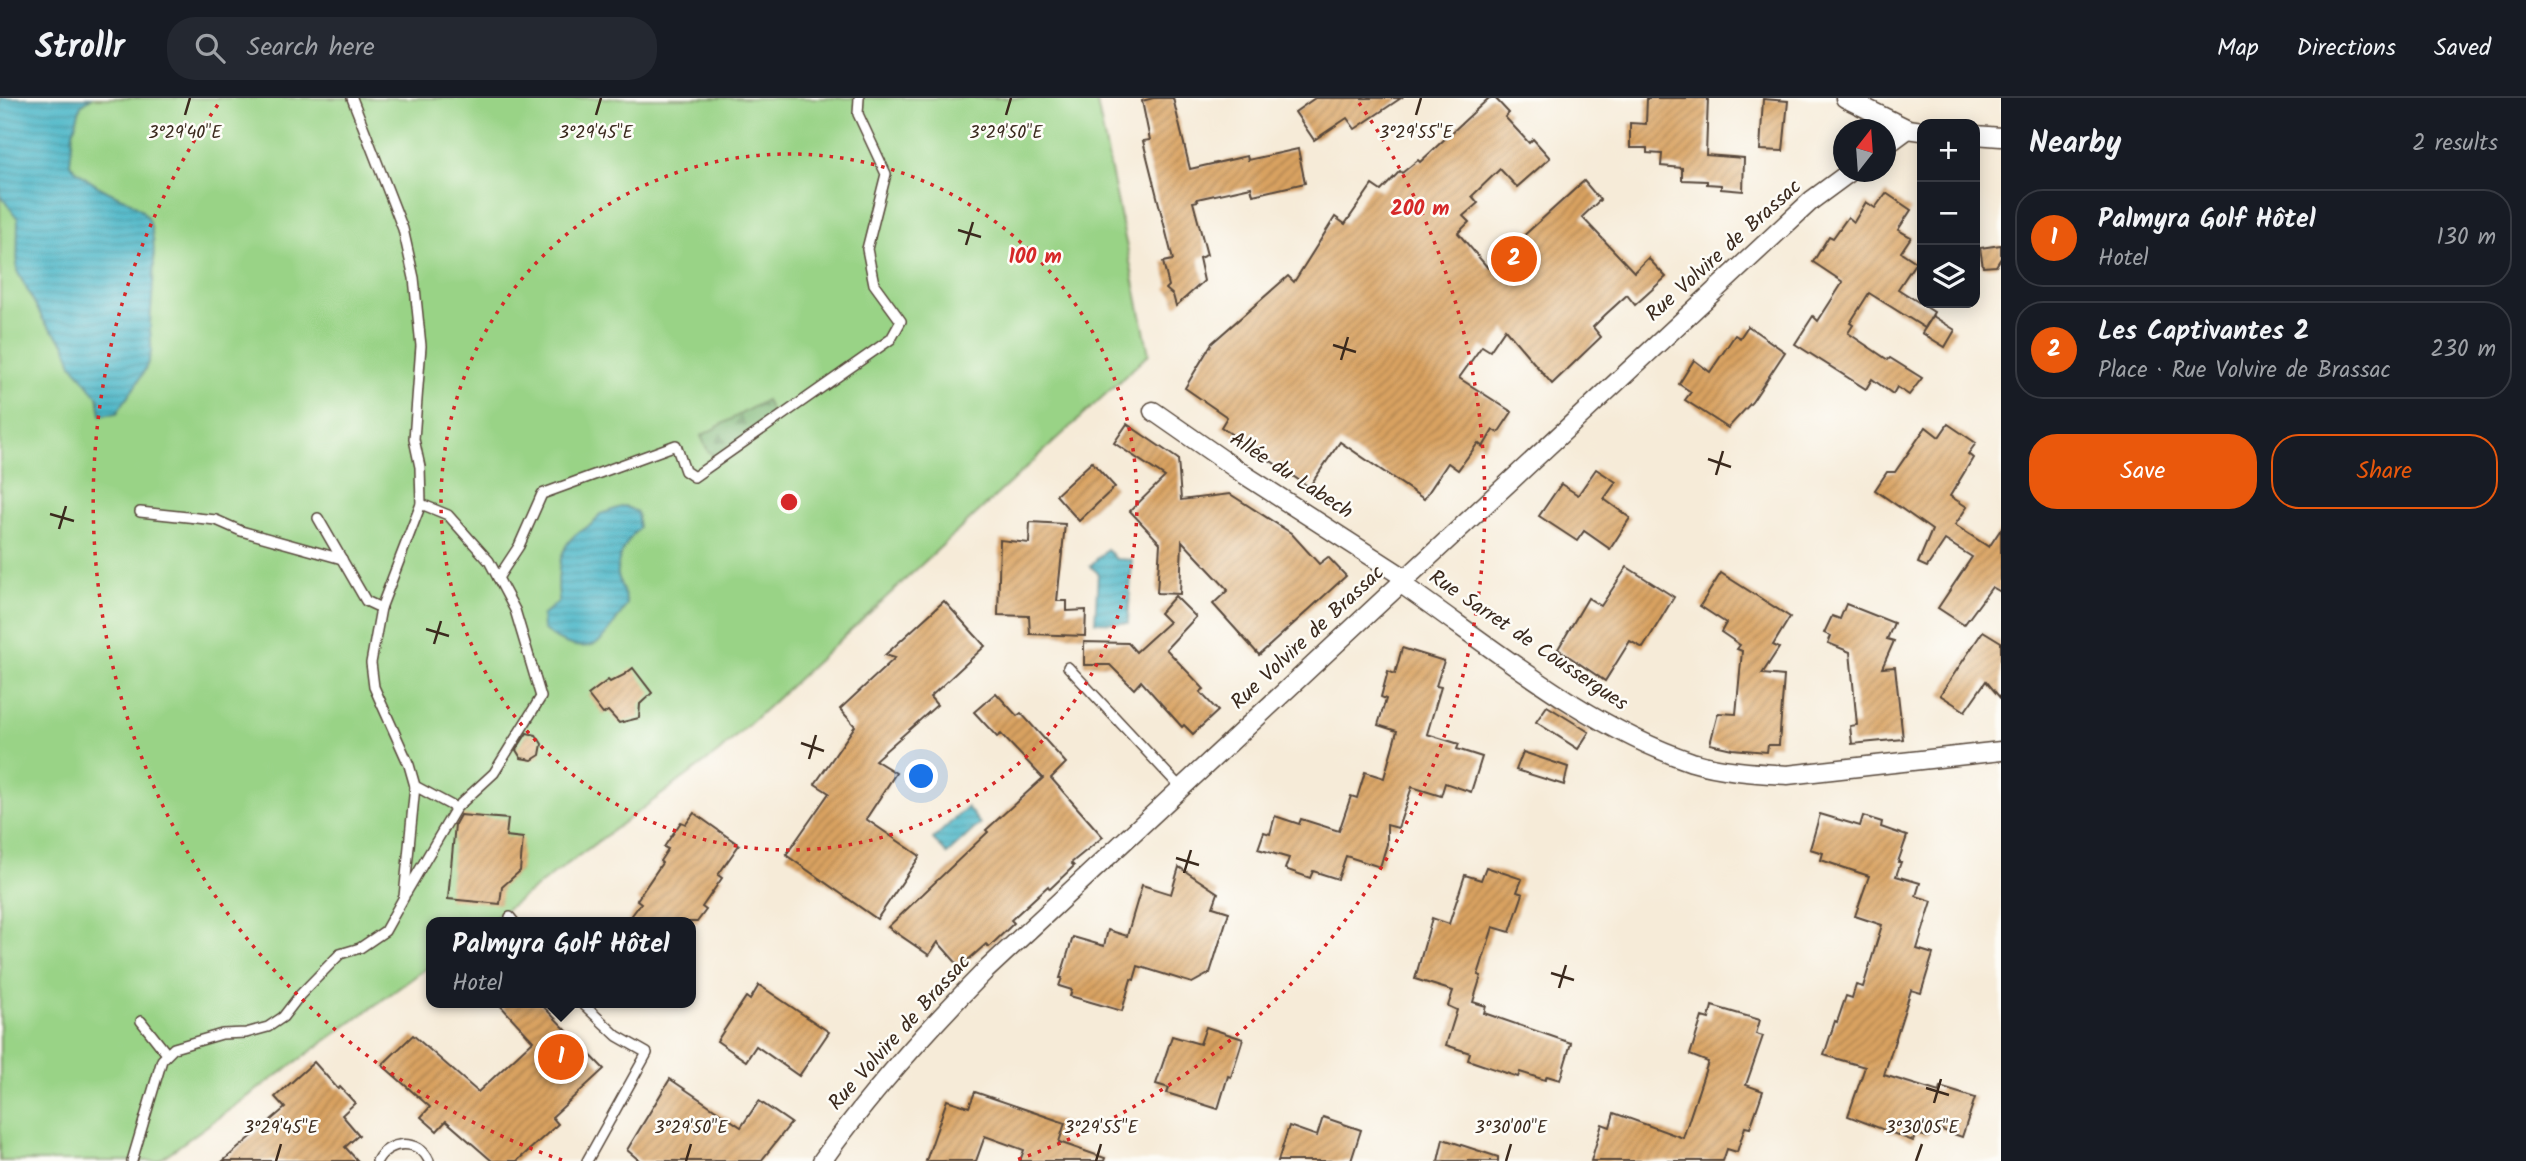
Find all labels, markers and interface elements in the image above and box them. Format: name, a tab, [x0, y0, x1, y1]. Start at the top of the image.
search box	[167, 17, 657, 80]
text: Strollr	[35, 22, 125, 75]
text: Search here	[247, 27, 375, 69]
icon: search	[191, 29, 229, 67]
text: Map	[2217, 29, 2259, 68]
text: Directions	[2297, 29, 2396, 68]
text: Saved	[2434, 29, 2491, 68]
text: 3°29'40"E	[148, 119, 222, 148]
text: 3°29'45"E	[559, 119, 634, 148]
text: 3°29'50"E	[969, 119, 1043, 148]
text: 3°29'55"E	[1379, 119, 1453, 148]
north arrow	[1833, 119, 1896, 182]
map controls	[1917, 119, 1980, 308]
button: +	[1917, 119, 1980, 182]
text: Nearby	[2029, 120, 2121, 168]
text: 2 results	[2412, 126, 2498, 162]
street label: Rue Volvire de Brassac	[1639, 172, 1809, 330]
button: −	[1917, 182, 1980, 245]
text: 200 m	[1390, 193, 1450, 226]
text: Palmyra Golf Hôtel	[2098, 199, 2316, 241]
text: 1	[2051, 220, 2057, 256]
text: 130 m	[2437, 220, 2496, 256]
pin: 2	[1491, 233, 1537, 285]
text: 100 m	[1008, 241, 1062, 274]
text: Hotel	[2098, 241, 2149, 277]
button: layers	[1917, 245, 1980, 308]
text: Les Captivantes 2	[2098, 311, 2309, 353]
text: 2	[2047, 332, 2061, 368]
text: 230 m	[2430, 332, 2496, 368]
text: Place · Rue Volvire de Brassac	[2098, 353, 2391, 389]
street label: Allée du Labech	[1223, 424, 1359, 528]
button: Save	[2029, 434, 2257, 509]
button: Share	[2271, 434, 2498, 509]
centre of rings	[777, 490, 801, 514]
street label: Rue Volvire de Brassac	[1223, 558, 1393, 718]
street label: Rue Sarret de Coussergues	[1422, 562, 1634, 720]
your location	[904, 759, 938, 793]
popup	[426, 917, 696, 1008]
text: Palmyra Golf Hôtel	[452, 924, 670, 966]
street label: Rue Volvire de Brassac	[821, 948, 979, 1118]
text: Hotel	[452, 966, 503, 1002]
pin: 1	[538, 1031, 584, 1083]
text: 3°29'45"E	[244, 1114, 319, 1143]
text: 3°29'50"E	[654, 1114, 728, 1143]
text: 3°29'55"E	[1064, 1114, 1138, 1143]
text: 3°30'00"E	[1475, 1114, 1548, 1143]
text: 3°30'05"E	[1885, 1114, 1959, 1143]

